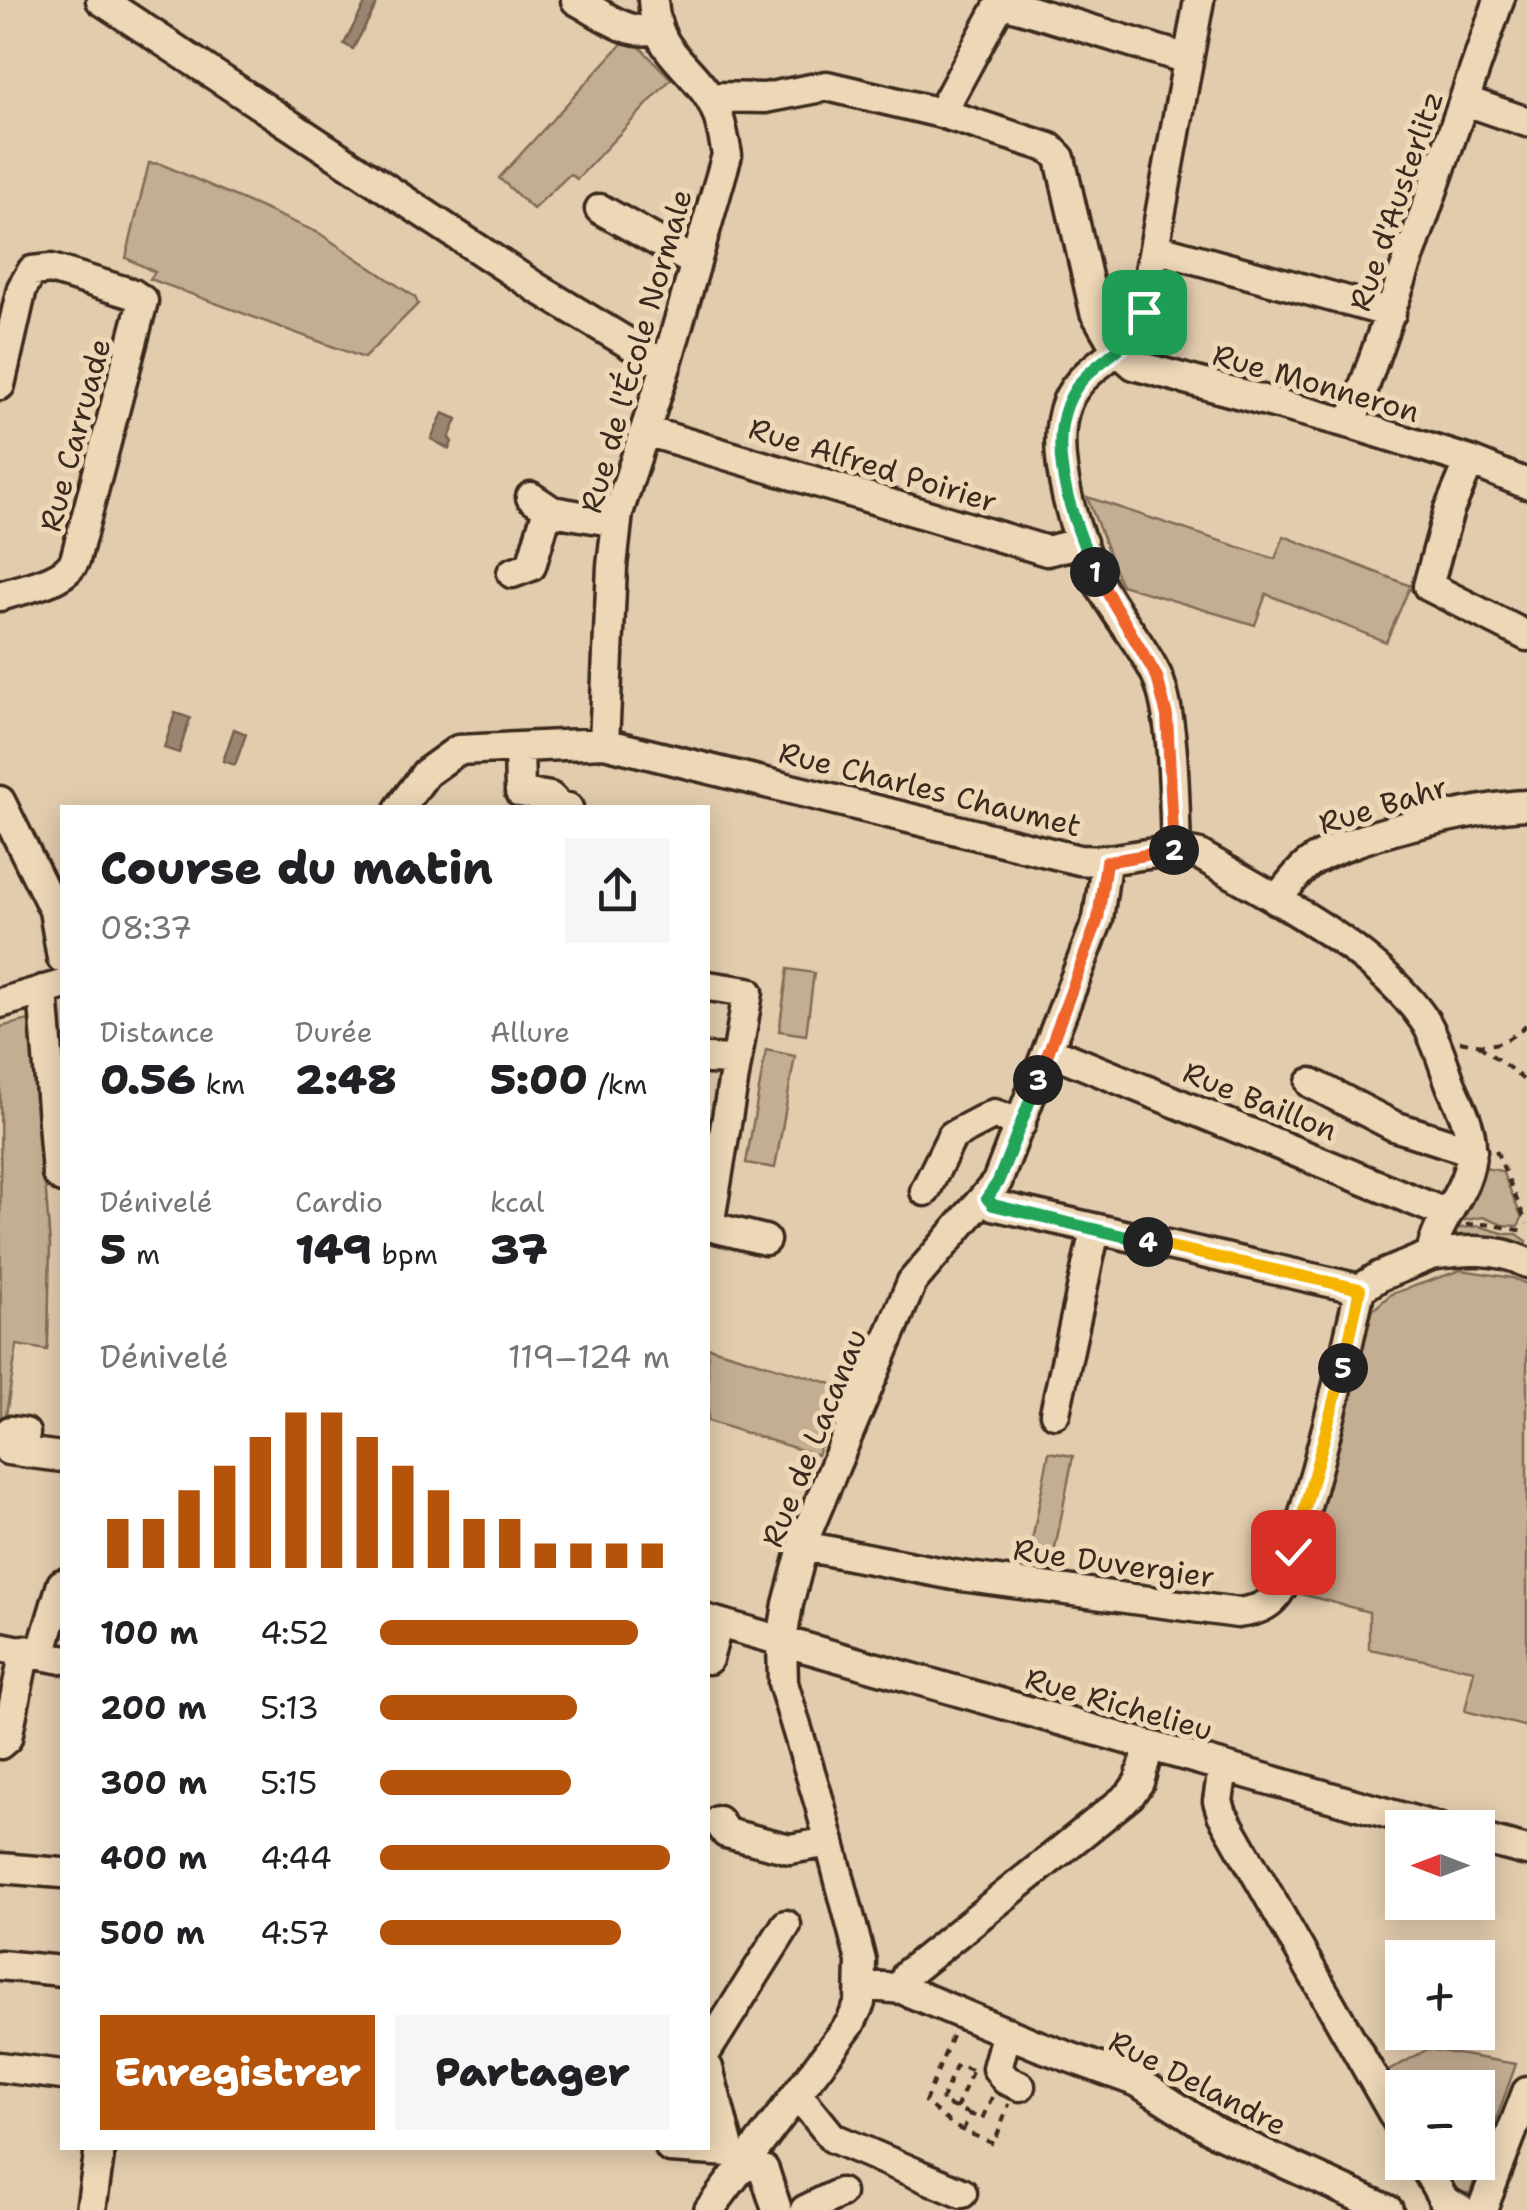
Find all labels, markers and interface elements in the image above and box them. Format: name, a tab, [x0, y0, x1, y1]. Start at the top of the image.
street label: Rue d'Austerlitz	[1339, 85, 1453, 317]
street label: Rue de l'École Normale	[570, 184, 702, 518]
pin	[1102, 270, 1187, 355]
icon: arrive	[1117, 285, 1172, 340]
street label: Rue Carruade	[30, 334, 120, 536]
street label: Rue Monneron	[1208, 334, 1424, 432]
street label: Rue Alfred Poirier	[744, 408, 1002, 522]
pin: 1	[1070, 547, 1120, 597]
text: 1	[1089, 553, 1101, 591]
street label: Rue Charles Chaumet	[775, 732, 1085, 846]
street label: Rue Bahr	[1314, 766, 1452, 844]
pin: 2	[1149, 825, 1199, 875]
text: 2	[1164, 831, 1184, 869]
text: Course du matin	[100, 838, 493, 898]
button: share	[565, 838, 670, 943]
text: 08:37	[100, 906, 192, 949]
text: Distance	[100, 1013, 215, 1051]
text: Durée	[295, 1013, 373, 1051]
text: Allure	[490, 1013, 570, 1051]
text: 0.56	[100, 1051, 196, 1107]
text: 2:48	[295, 1051, 397, 1107]
text: 5:00	[490, 1051, 588, 1107]
street label: Rue Baillon	[1177, 1052, 1343, 1150]
pin: 3	[1013, 1055, 1063, 1105]
text: 3	[1028, 1061, 1048, 1099]
text: km	[196, 1065, 245, 1103]
text: /km	[588, 1065, 647, 1103]
text: Dénivelé	[100, 1183, 213, 1221]
text: Cardio	[295, 1183, 383, 1221]
text: kcal	[490, 1183, 544, 1221]
pin: 4	[1123, 1217, 1173, 1267]
text: 5	[100, 1221, 126, 1277]
text: 149	[295, 1221, 372, 1277]
text: 37	[490, 1221, 548, 1277]
text: 4	[1138, 1223, 1158, 1261]
text: m	[126, 1235, 160, 1273]
text: bpm	[372, 1235, 438, 1273]
street label: Rue de Lacanau	[752, 1323, 876, 1553]
text: Dénivelé	[100, 1335, 229, 1378]
text: 119–124 m	[508, 1335, 670, 1378]
pin: 5	[1318, 1343, 1368, 1393]
text: 5	[1334, 1349, 1352, 1387]
pin	[1251, 1510, 1336, 1595]
icon: check	[1266, 1525, 1321, 1580]
street label: Rue Duvergier	[1011, 1529, 1217, 1597]
text: 100 m	[100, 1611, 199, 1654]
text: 4:52	[260, 1611, 330, 1654]
street label: Rue Richelieu	[1020, 1658, 1218, 1750]
text: 200 m	[100, 1686, 207, 1729]
text: 5:13	[260, 1686, 319, 1729]
text: 300 m	[100, 1761, 207, 1804]
text: 5:15	[260, 1761, 317, 1804]
north arrow	[1385, 1810, 1495, 1920]
map controls	[1385, 1810, 1495, 2180]
text: 400 m	[100, 1836, 207, 1879]
text: 4:44	[260, 1836, 332, 1879]
text: 500 m	[100, 1911, 205, 1954]
text: 4:57	[260, 1911, 330, 1954]
button: +	[1385, 1940, 1495, 2050]
button: Enregistrer	[100, 2015, 375, 2130]
button: Partager	[395, 2015, 670, 2130]
street label: Rue Delandre	[1102, 2021, 1294, 2145]
button: −	[1385, 2070, 1495, 2180]

